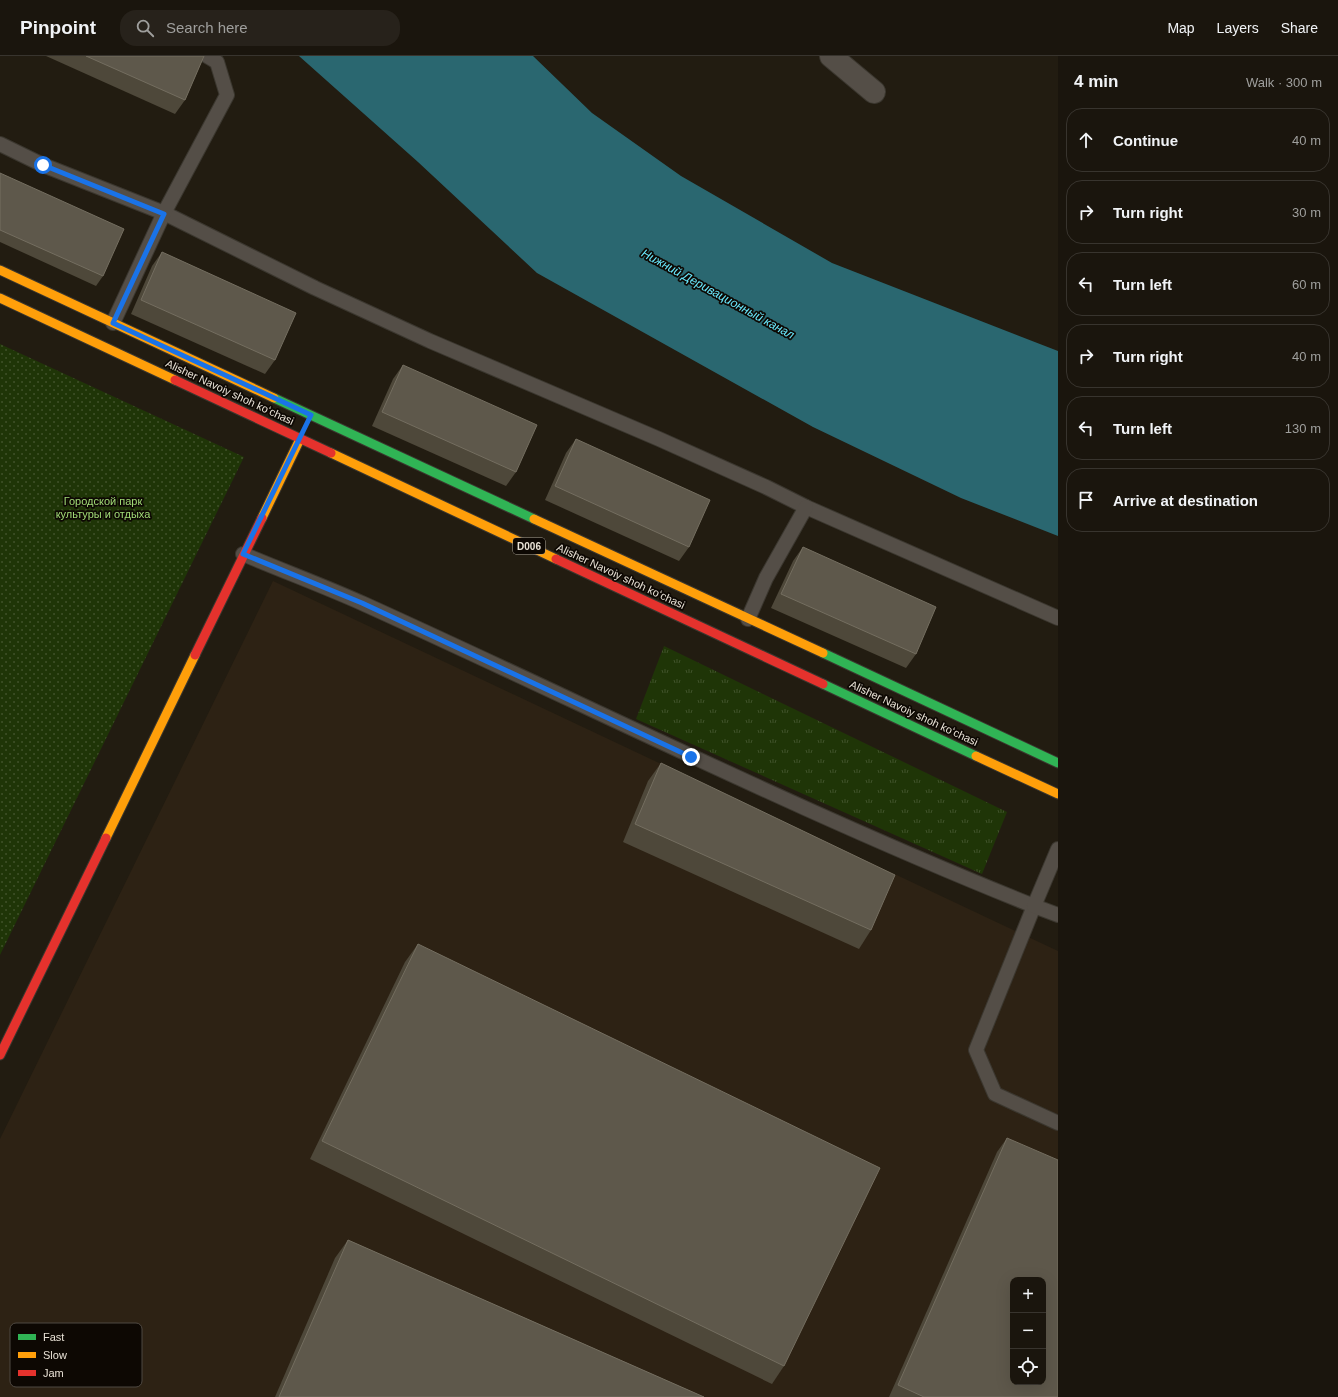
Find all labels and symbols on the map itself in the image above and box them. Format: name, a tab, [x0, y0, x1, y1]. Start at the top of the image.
route start	[34, 156, 52, 174]
water label: Нижний Деривационный канал	[639, 246, 797, 342]
street label: Alisher Navoiy shoh koʻchasi	[164, 357, 296, 427]
park label: Городской парк культуры и отдыха	[56, 495, 151, 520]
road number: D006	[513, 538, 545, 554]
street label: Alisher Navoiy shoh koʻchasi	[555, 541, 687, 611]
street label: Alisher Navoiy shoh koʻchasi	[848, 678, 980, 748]
route end	[682, 748, 700, 766]
legend	[10, 1323, 142, 1387]
text: Fast	[43, 1331, 64, 1343]
text: Slow	[43, 1349, 67, 1361]
text: Jam	[43, 1367, 64, 1379]

